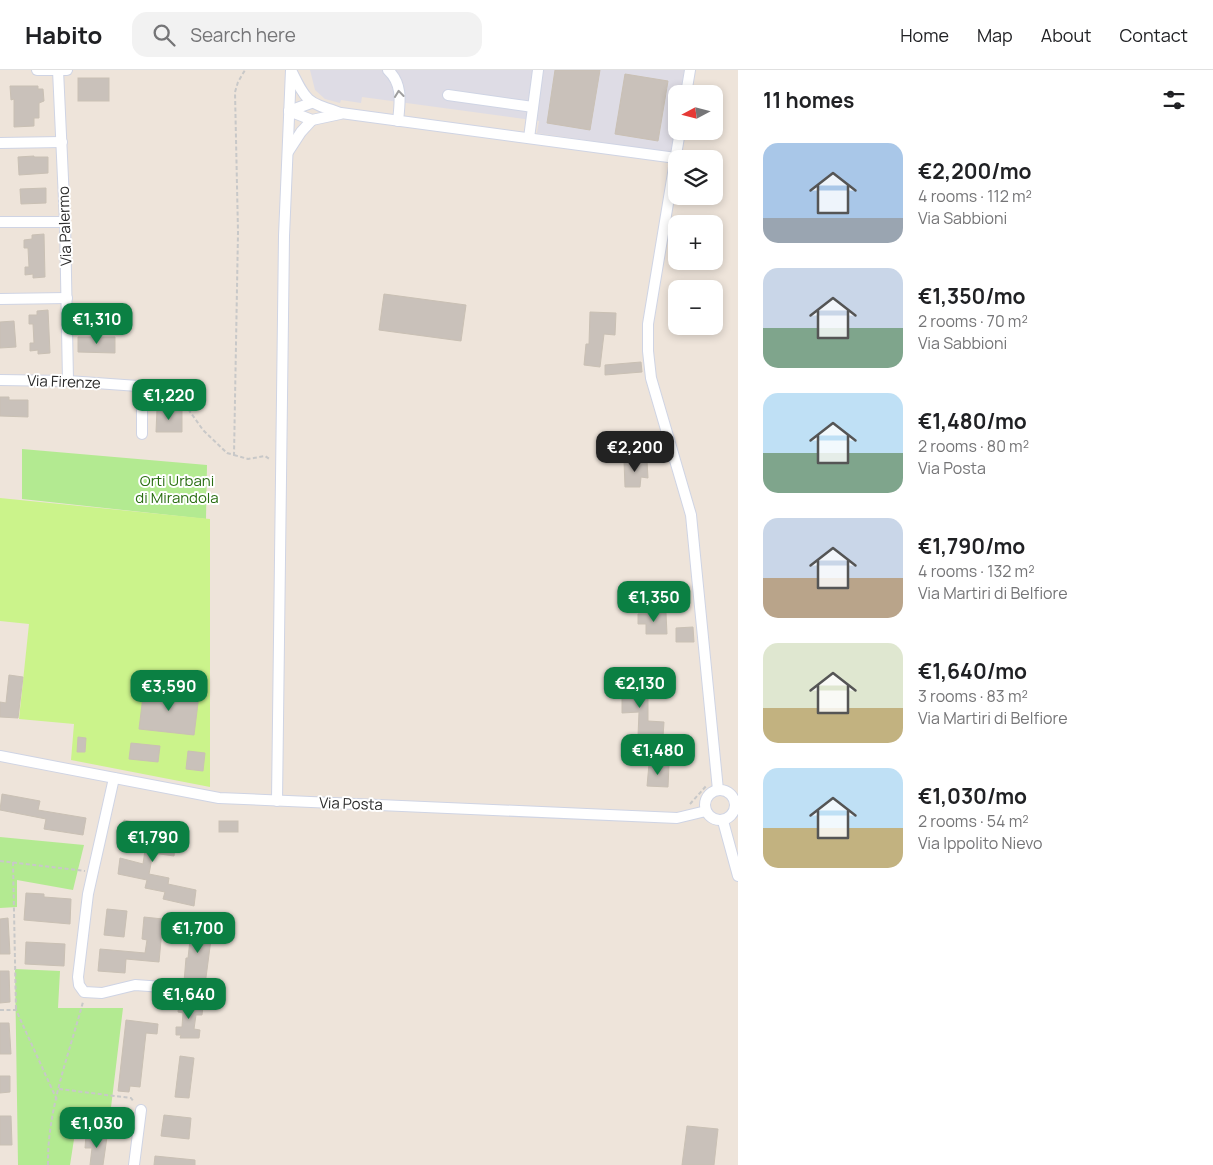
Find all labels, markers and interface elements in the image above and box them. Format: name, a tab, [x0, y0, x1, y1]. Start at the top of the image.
search box	[132, 12, 482, 57]
text: Habito	[25, 18, 102, 51]
icon: search	[150, 21, 178, 49]
text: Search here	[190, 22, 296, 48]
text: Home	[900, 23, 949, 47]
text: Map	[977, 23, 1013, 47]
text: About	[1041, 23, 1091, 47]
text: Contact	[1119, 23, 1188, 47]
north arrow	[668, 85, 722, 140]
map controls	[668, 85, 723, 335]
text: 11 homes	[763, 86, 854, 114]
icon: filters	[1160, 86, 1188, 114]
one-way arrow	[394, 89, 405, 97]
button: layers	[668, 150, 723, 205]
text: €2,200/mo	[918, 157, 1032, 185]
icon: home	[803, 163, 863, 223]
text: 4 rooms · 112 m²	[918, 185, 1032, 207]
street label: Via Palermo	[53, 186, 76, 266]
text: Via Sabbioni	[918, 207, 1007, 229]
button: +	[668, 215, 723, 270]
button: −	[668, 280, 723, 335]
text: €1,350/mo	[918, 282, 1026, 310]
icon: home	[803, 288, 863, 348]
pin: €1,310	[56, 302, 138, 345]
text: €1,310	[73, 308, 121, 330]
text: 2 rooms · 70 m²	[918, 310, 1028, 332]
text: Via Sabbioni	[918, 332, 1007, 354]
street label: Via Firenze	[27, 370, 101, 393]
pin: €1,220	[128, 378, 210, 421]
text: €1,220	[143, 384, 195, 406]
text: €1,480/mo	[918, 407, 1027, 435]
icon: home	[803, 413, 863, 473]
pin: €2,200	[594, 430, 676, 473]
text: 2 rooms · 80 m²	[918, 435, 1029, 457]
text: €2,200	[607, 436, 663, 458]
text: Via Posta	[918, 457, 986, 479]
park label: Orti Urbani di Mirandola	[135, 470, 219, 508]
text: €1,790/mo	[918, 532, 1025, 560]
icon: home	[803, 538, 863, 598]
text: 4 rooms · 132 m²	[918, 560, 1035, 582]
pin: €1,350	[613, 580, 695, 623]
text: Via Martiri di Belfiore	[918, 582, 1068, 604]
text: €1,350	[628, 586, 680, 608]
text: €1,640/mo	[918, 657, 1027, 685]
icon: home	[803, 663, 863, 723]
pin: €2,130	[599, 666, 681, 709]
pin: €3,590	[128, 670, 210, 712]
text: €2,130	[615, 672, 665, 694]
text: €3,590	[142, 675, 196, 697]
text: 3 rooms · 83 m²	[918, 685, 1028, 707]
text: Via Martiri di Belfiore	[918, 707, 1068, 729]
pin: €1,480	[617, 734, 699, 776]
text: €1,480	[632, 739, 684, 761]
text: €1,030/mo	[918, 782, 1027, 810]
icon: home	[803, 788, 863, 848]
street label: Via Posta	[319, 792, 383, 815]
text: 2 rooms · 54 m²	[918, 810, 1029, 832]
pin: €1,790	[112, 820, 194, 863]
text: €1,790	[127, 826, 179, 848]
text: Via Ippolito Nievo	[918, 832, 1043, 854]
pin: €1,700	[157, 912, 239, 954]
text: €1,700	[172, 917, 224, 939]
pin: €1,640	[148, 978, 230, 1020]
text: €1,640	[163, 983, 215, 1005]
pin: €1,030	[56, 1106, 138, 1149]
text: €1,030	[71, 1112, 123, 1134]

